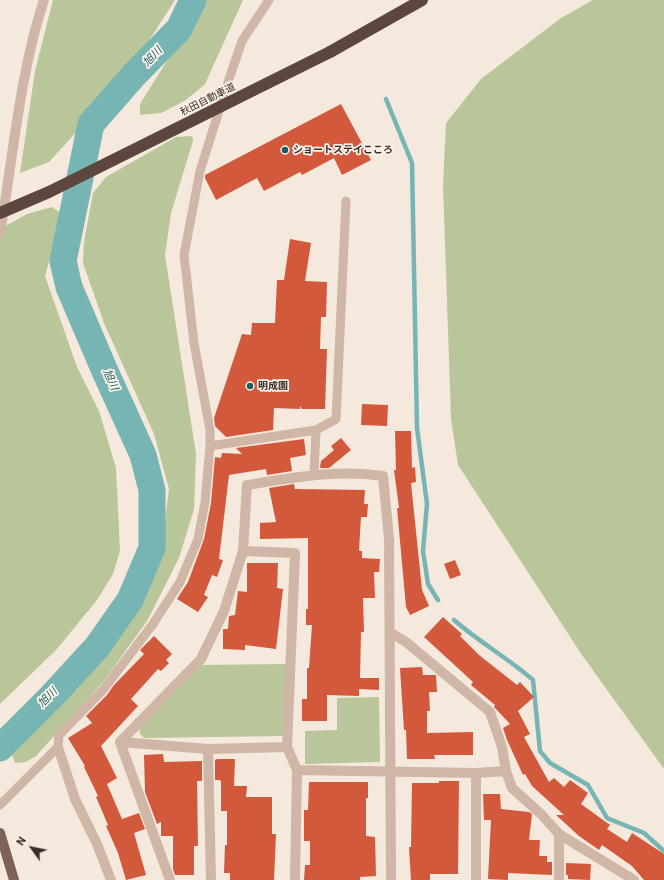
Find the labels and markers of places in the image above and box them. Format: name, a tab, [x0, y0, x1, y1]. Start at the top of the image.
place label: ショートステイこころ	[293, 144, 393, 156]
marker: ショートステイこころ	[280, 145, 290, 155]
place label: 明成園	[258, 380, 288, 392]
marker: 明成園	[245, 381, 255, 391]

